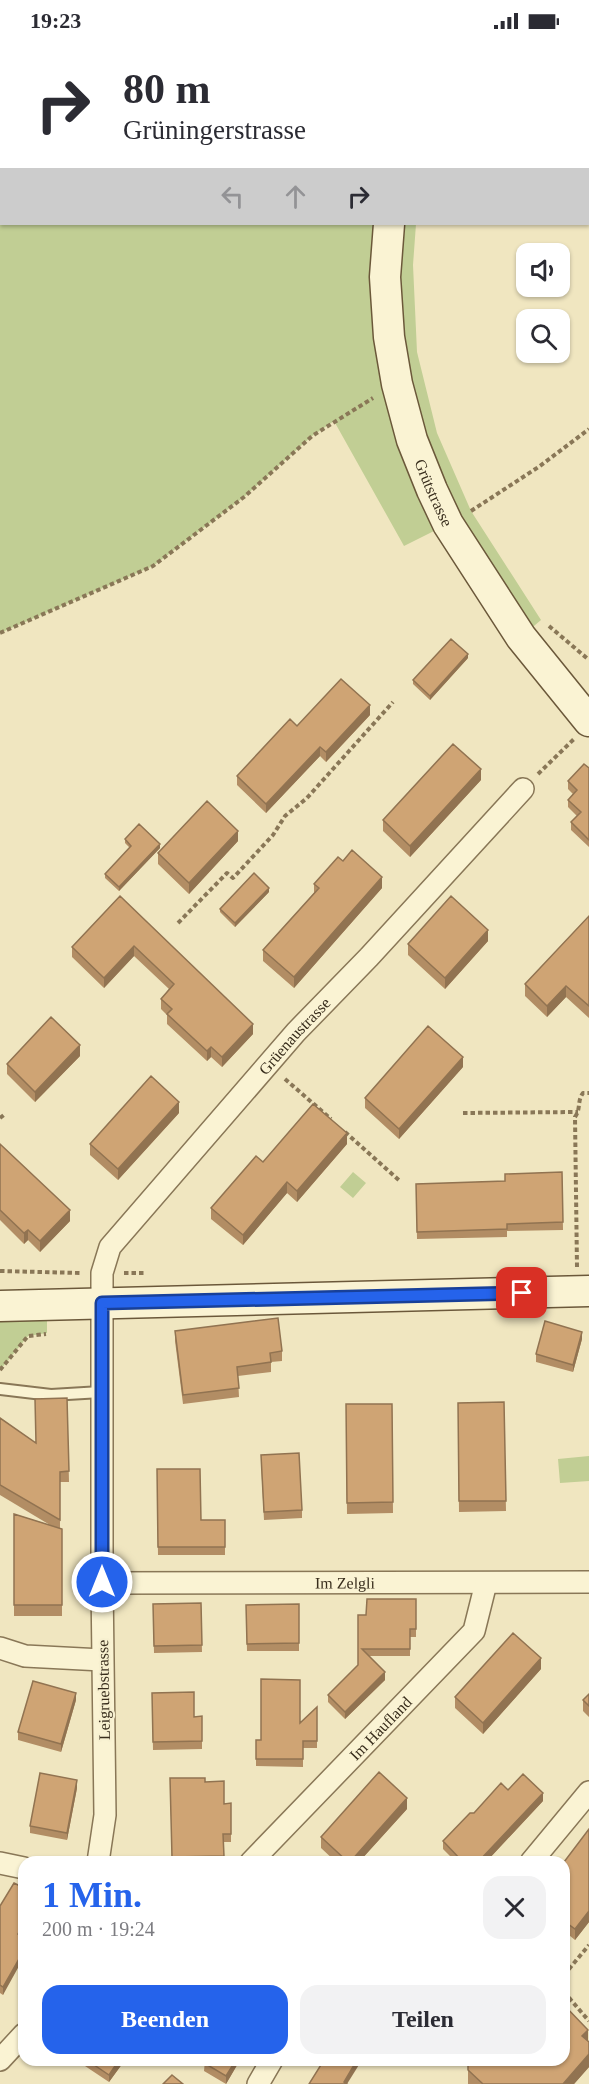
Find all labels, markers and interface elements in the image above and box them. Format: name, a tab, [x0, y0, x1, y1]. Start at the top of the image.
text: 19:23	[30, 8, 81, 33]
icon: right	[24, 66, 102, 144]
text: 80 m	[123, 66, 211, 112]
text: Grüningerstrasse	[123, 115, 306, 145]
icon: left	[216, 180, 249, 213]
icon: ahead	[279, 180, 312, 213]
icon: right	[342, 180, 375, 213]
map controls	[516, 243, 570, 363]
button: sound	[516, 243, 570, 297]
button: search	[516, 309, 570, 363]
street label: Grütstrasse	[411, 457, 456, 529]
street label: Grüenaustrasse	[255, 994, 334, 1078]
pin	[496, 1267, 547, 1318]
icon: arrive	[505, 1276, 538, 1309]
position arrow	[70, 1550, 134, 1614]
street label: Im Zelgli	[315, 1574, 376, 1592]
street label: Leigruebstrasse	[94, 1640, 114, 1740]
street label: Im Haufland	[346, 1693, 415, 1764]
text: 1 Min.	[42, 1875, 142, 1915]
button: close	[483, 1876, 546, 1939]
text: 200 m · 19:24	[42, 1918, 155, 1940]
button: Beenden	[42, 1985, 288, 2054]
button: Teilen	[300, 1985, 546, 2054]

